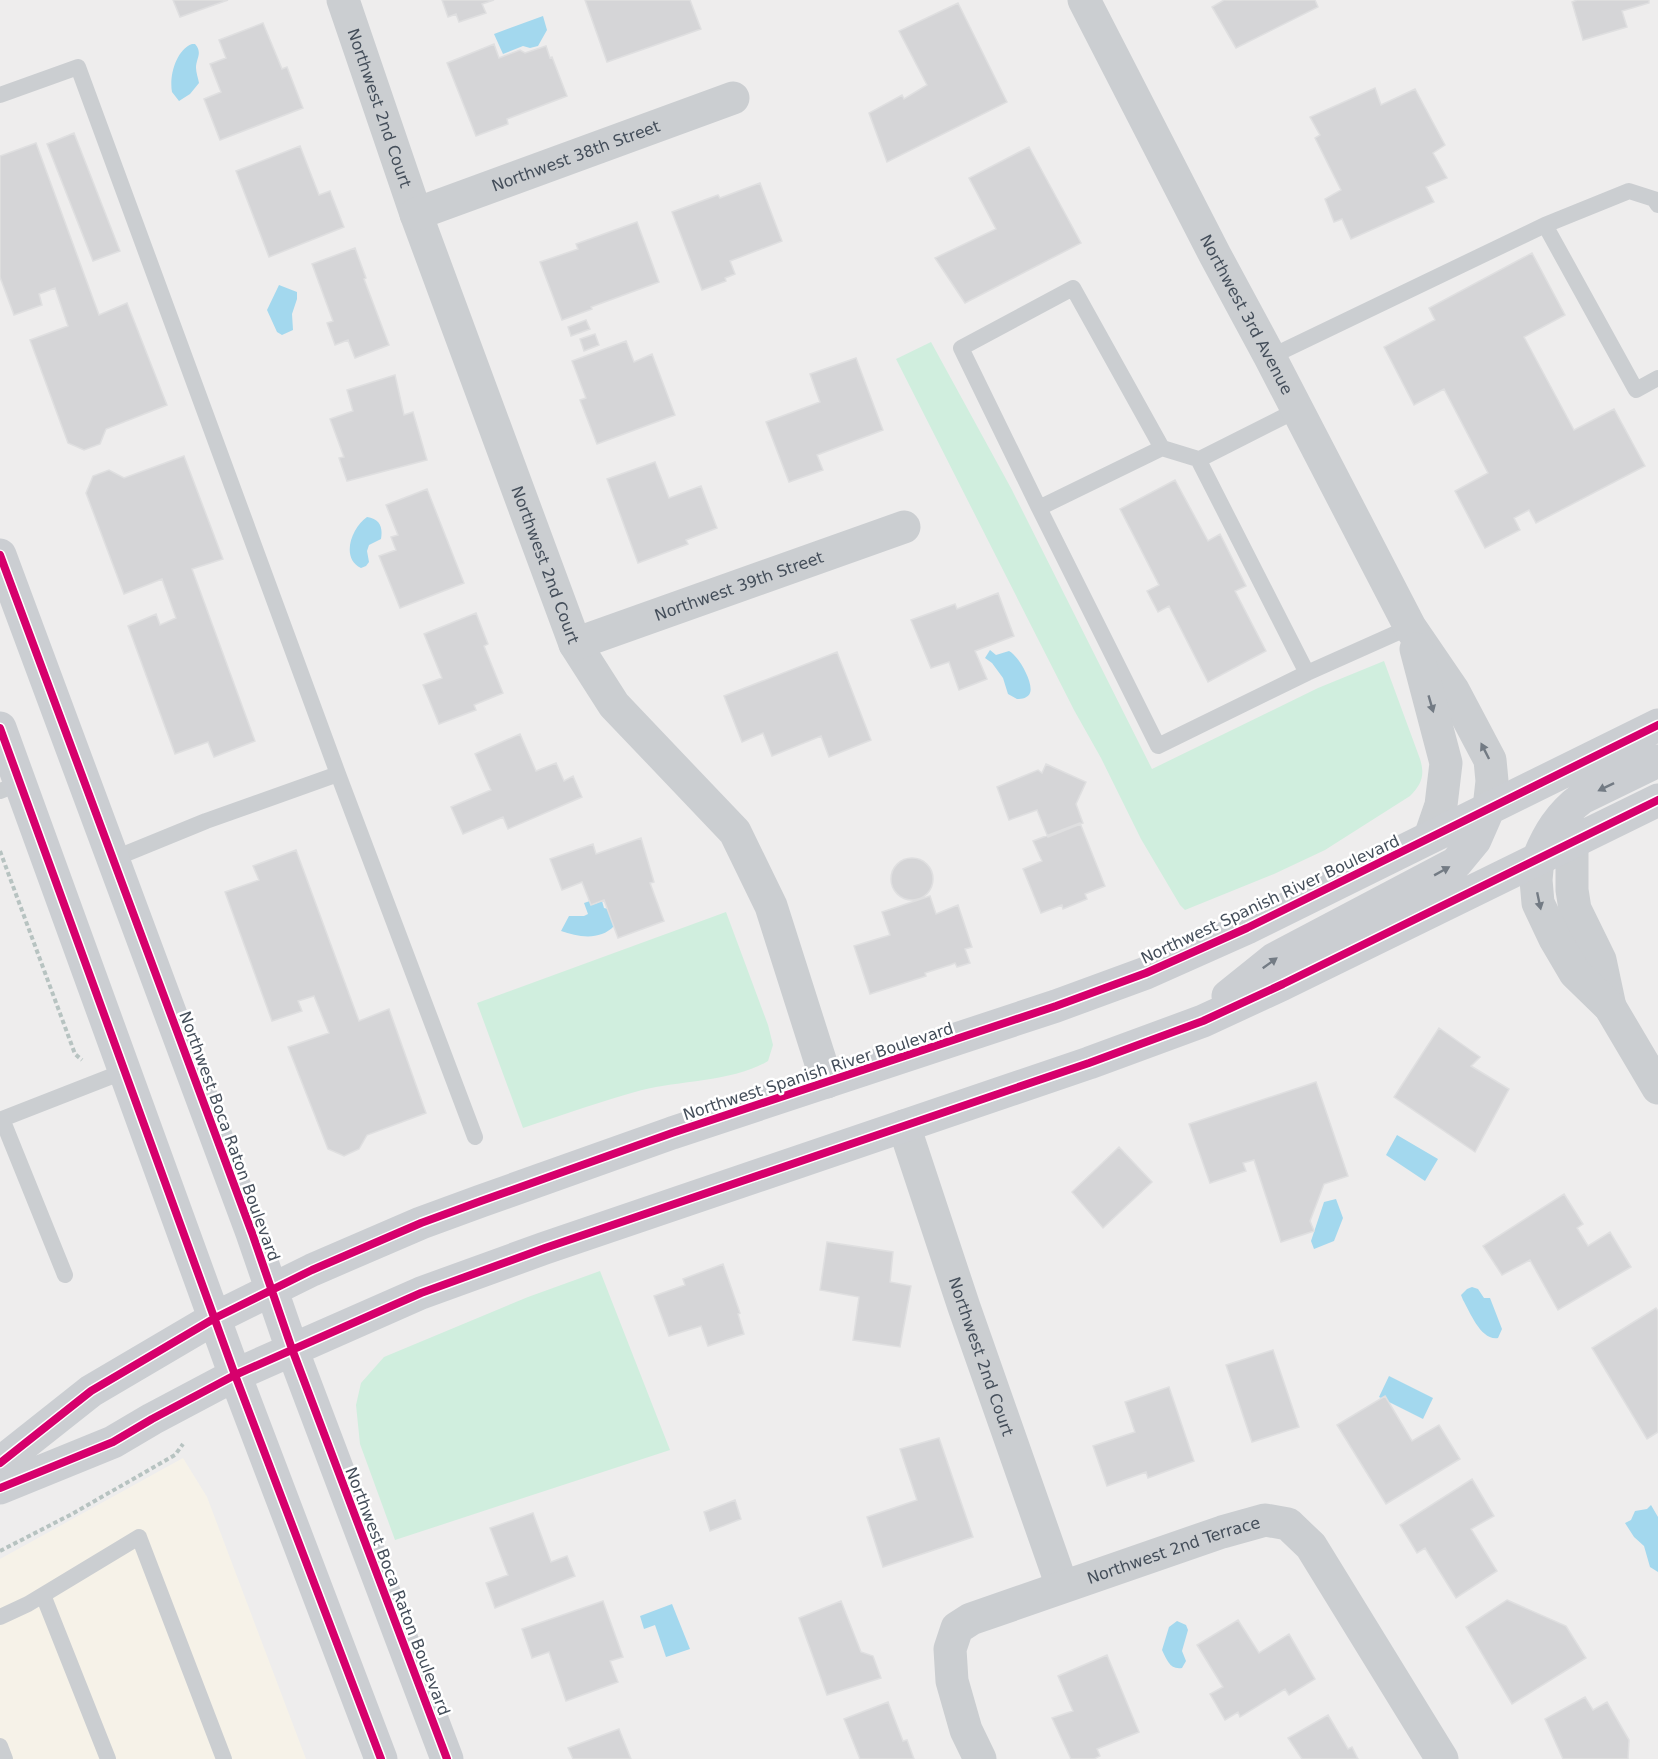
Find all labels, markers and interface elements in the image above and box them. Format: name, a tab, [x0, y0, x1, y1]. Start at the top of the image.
street label: Northwest 2nd Court	[343, 26, 415, 190]
street label: Northwest 38th Street	[489, 117, 663, 196]
street label: Northwest 3rd Avenue	[1196, 231, 1297, 398]
street label: Northwest 2nd Court	[507, 483, 583, 646]
street label: Northwest 39th Street	[652, 547, 826, 625]
one-way arrow	[1427, 695, 1436, 713]
one-way arrow	[1481, 743, 1490, 760]
one-way arrow	[1597, 782, 1614, 791]
street label: Northwest Spanish River Boulevard	[1138, 831, 1403, 968]
one-way arrow	[1434, 866, 1451, 876]
one-way arrow	[1535, 892, 1544, 911]
one-way arrow	[1261, 957, 1277, 969]
street label: Northwest Boca Raton Boulevard	[175, 1009, 284, 1264]
street label: Northwest Spanish River Boulevard	[681, 1019, 956, 1124]
street label: Northwest 2nd Court	[945, 1275, 1017, 1438]
street label: Northwest Boca Raton Boulevard	[341, 1464, 454, 1718]
street label: Northwest 2nd Terrace	[1085, 1513, 1262, 1588]

